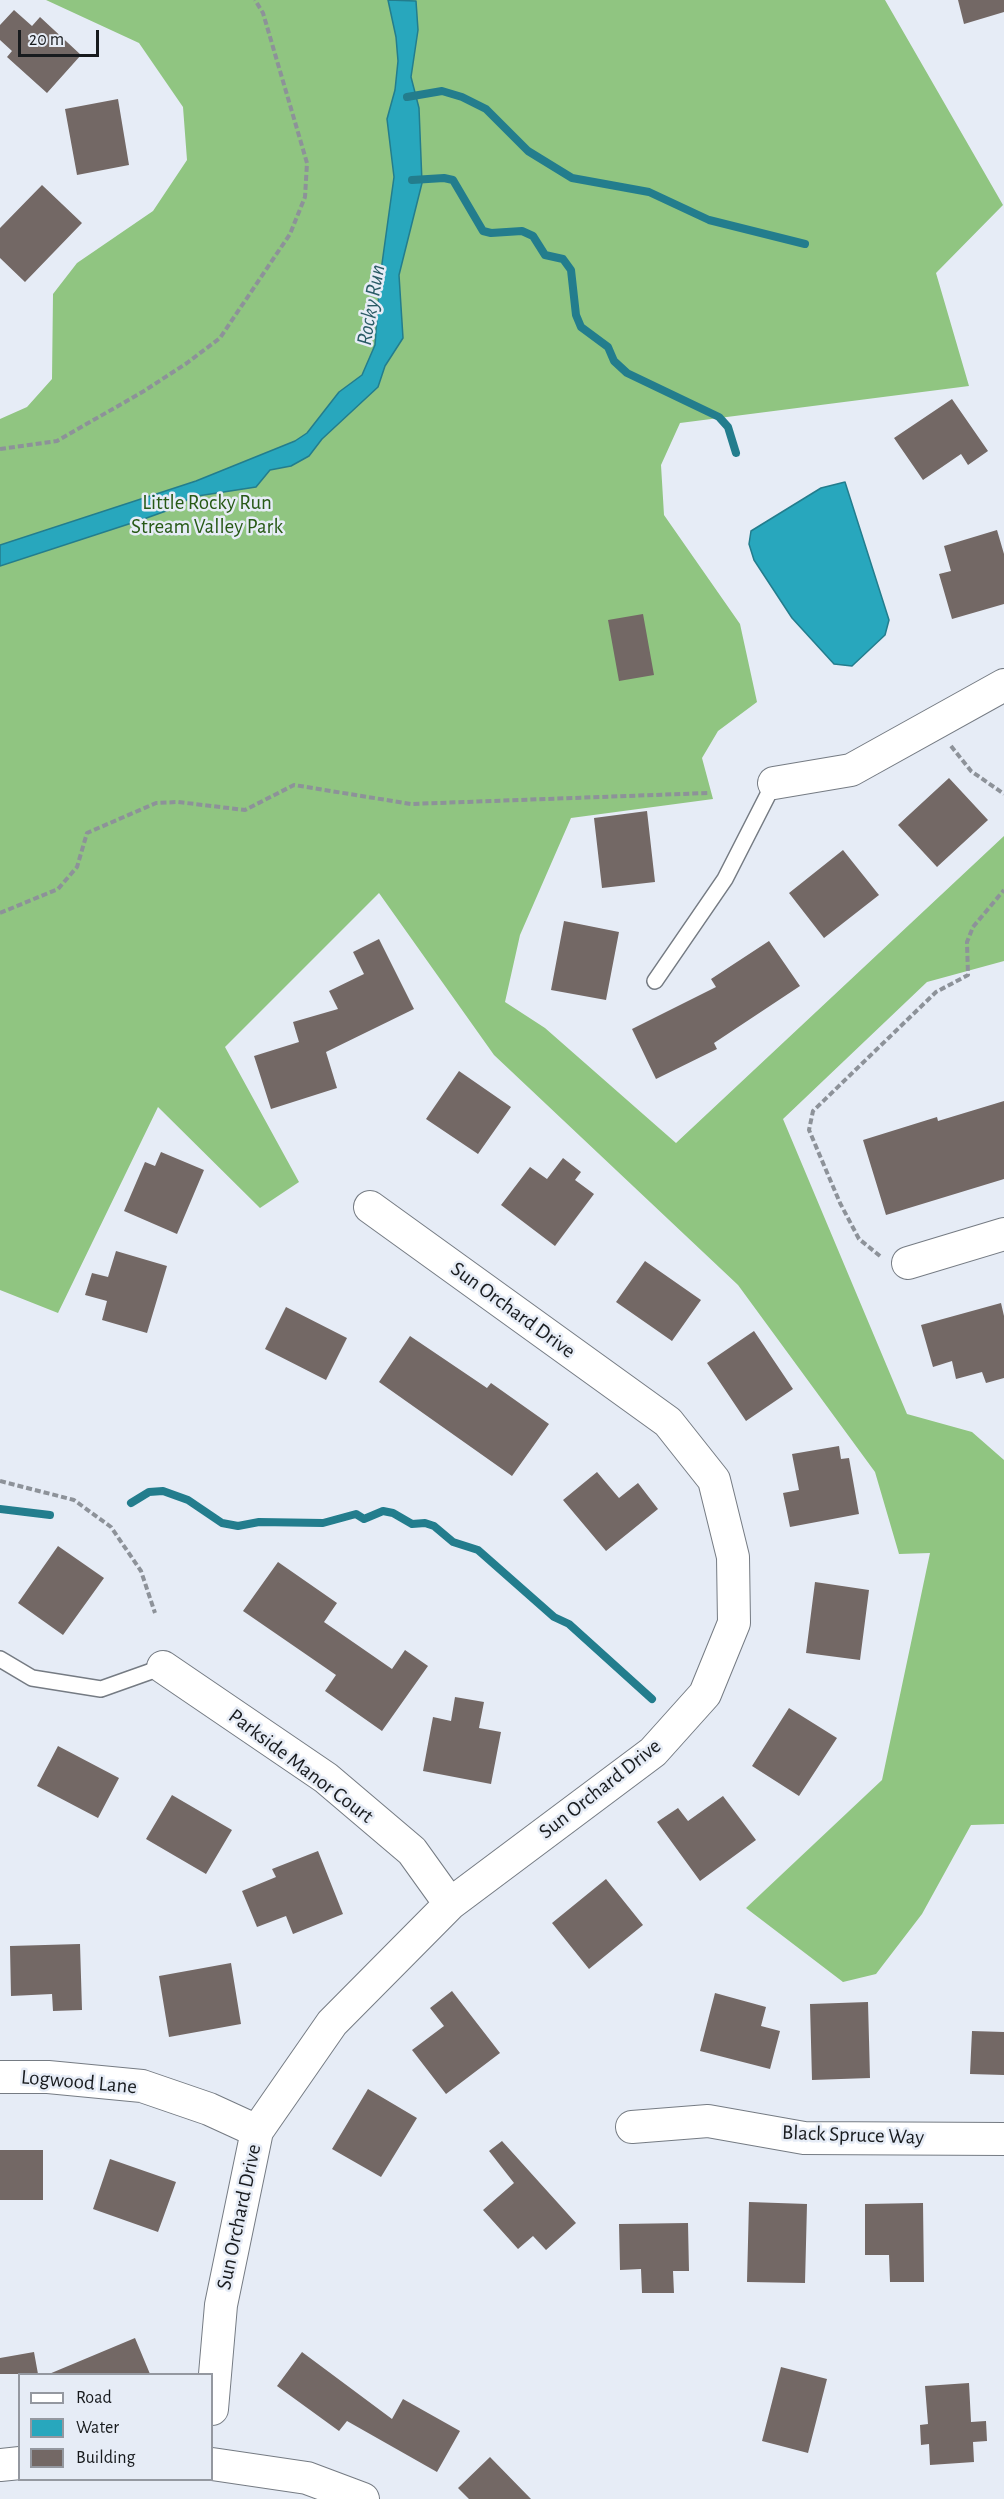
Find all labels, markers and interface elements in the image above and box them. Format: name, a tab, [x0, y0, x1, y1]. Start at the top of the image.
scale bar	[21, 18, 102, 56]
text: 20 m	[29, 31, 64, 49]
water label: Rocky Run	[351, 263, 391, 347]
park label: Little Rocky Run Stream Valley Park	[131, 490, 283, 540]
street label: Sun Orchard Drive	[446, 1256, 580, 1364]
street label: Parkside Manor Court	[224, 1703, 378, 1829]
street label: Sun Orchard Drive	[534, 1733, 666, 1845]
street label: Logwood Lane	[20, 2064, 138, 2100]
street label: Black Spruce Way	[781, 2120, 925, 2150]
street label: Sun Orchard Drive	[211, 2142, 267, 2292]
legend	[18, 2373, 213, 2481]
text: Road	[76, 2389, 112, 2407]
text: Water	[76, 2419, 119, 2437]
text: Building	[76, 2449, 135, 2467]

